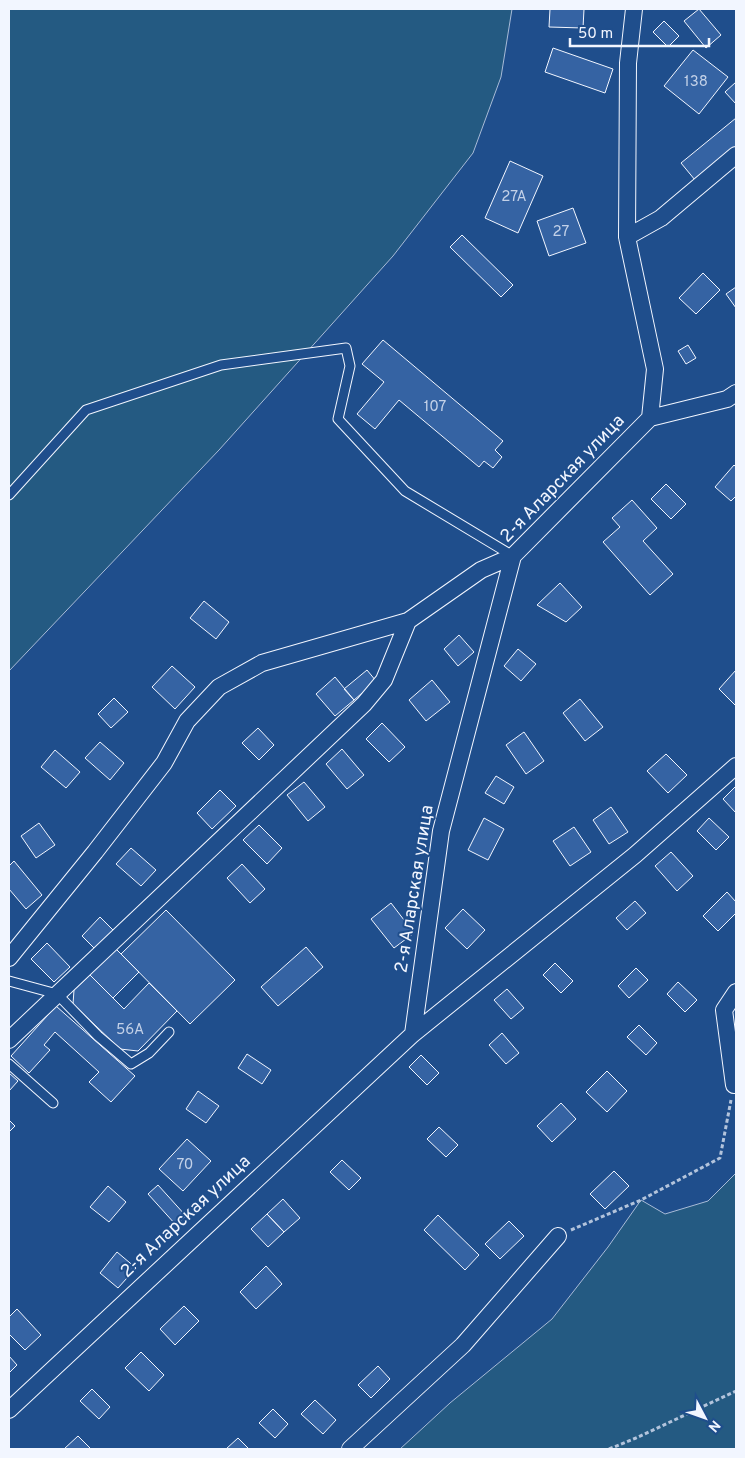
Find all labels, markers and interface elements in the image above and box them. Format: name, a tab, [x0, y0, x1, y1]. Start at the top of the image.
scale bar	[570, 15, 709, 47]
text: 50 m	[578, 25, 613, 44]
house number: 138	[684, 73, 708, 92]
house number: 27А	[501, 188, 527, 207]
house number: 27	[553, 223, 570, 242]
house number: 107	[424, 398, 446, 417]
street label: 2-я Аларская улица	[496, 410, 630, 548]
street label: 2-я Аларская улица	[390, 803, 440, 975]
house number: 56А	[116, 1021, 144, 1040]
street label: 2-я Аларская улица	[116, 1151, 256, 1283]
house number: 70	[176, 1156, 194, 1175]
north arrow	[680, 1393, 730, 1443]
text: N	[704, 1416, 723, 1435]

